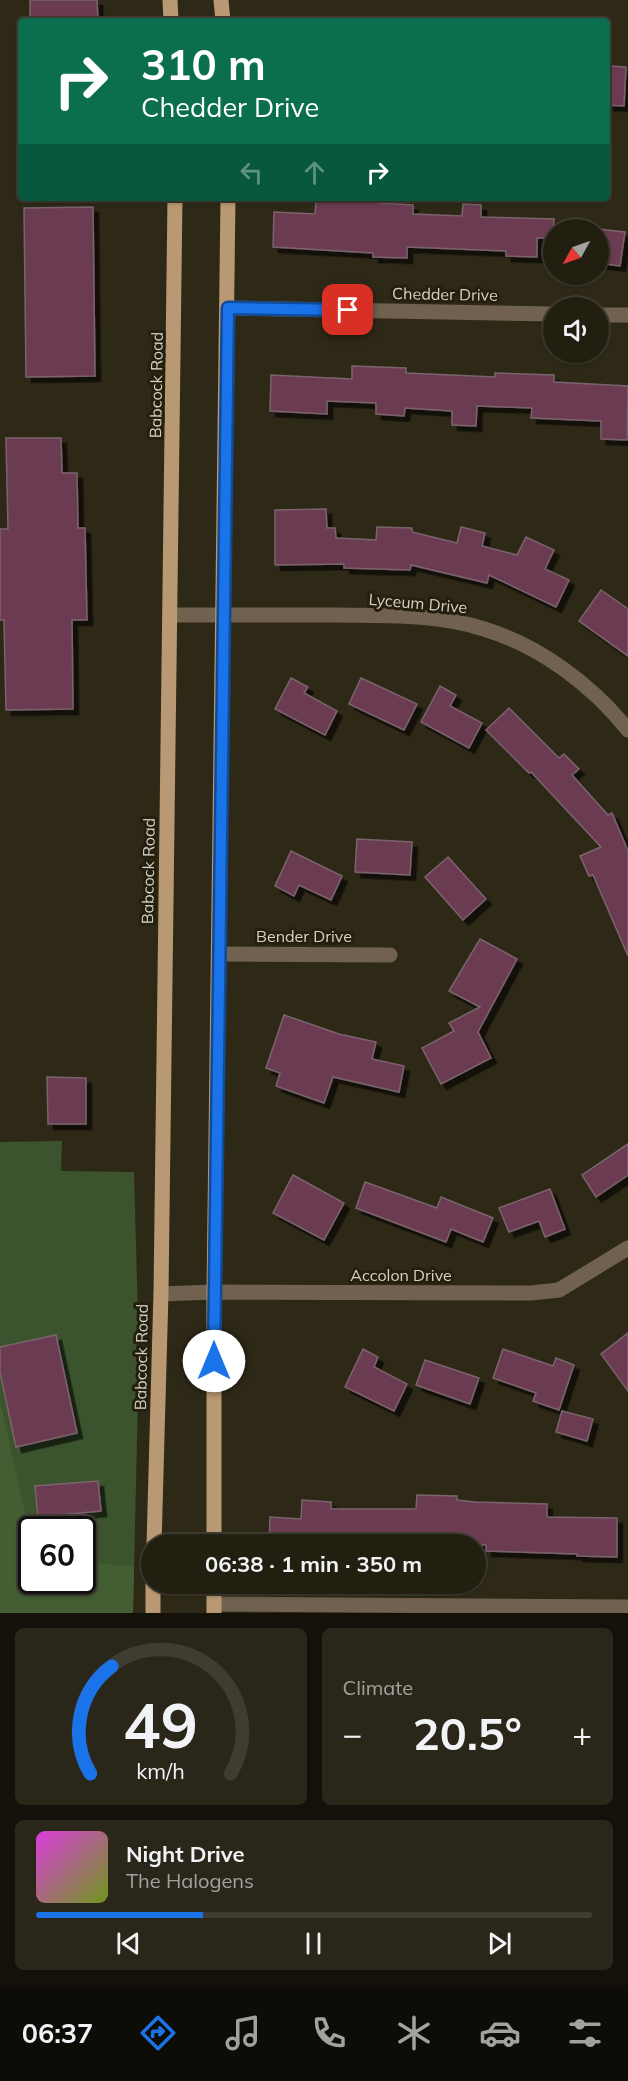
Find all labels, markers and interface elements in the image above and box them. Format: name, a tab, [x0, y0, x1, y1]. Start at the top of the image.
text: 310 m	[141, 38, 266, 91]
icon: right	[42, 42, 120, 120]
text: Chedder Drive	[141, 90, 319, 124]
icon: left	[235, 156, 268, 189]
icon: ahead	[298, 156, 331, 189]
icon: right	[361, 156, 394, 189]
north arrow	[543, 219, 609, 285]
map controls	[543, 219, 609, 363]
street label: Chedder Drive	[392, 283, 498, 305]
pin	[322, 284, 373, 335]
icon: arrive	[331, 293, 364, 326]
button: sound	[543, 297, 609, 363]
street label: Babcock Road	[145, 332, 167, 438]
street label: Lyceum Drive	[368, 589, 468, 617]
street label: Babcock Road	[137, 818, 159, 924]
street label: Bender Drive	[256, 926, 352, 946]
street label: Accolon Drive	[350, 1265, 452, 1285]
street label: Babcock Road	[130, 1304, 152, 1410]
position arrow	[182, 1329, 246, 1393]
speed limit sign: 60	[18, 1516, 96, 1594]
text: 06:38 · 1 min · 350 m	[205, 1550, 422, 1578]
text: Climate	[343, 1675, 413, 1700]
text: 49	[123, 1685, 198, 1764]
text: 20.5°	[413, 1705, 522, 1761]
text: −	[343, 1713, 362, 1754]
text: +	[572, 1713, 592, 1754]
text: km/h	[136, 1757, 185, 1784]
text: Night Drive	[126, 1840, 245, 1868]
text: The Halogens	[126, 1868, 254, 1893]
icon: previous	[112, 1927, 145, 1960]
icon: pause	[297, 1927, 330, 1960]
icon: next	[483, 1927, 516, 1960]
icon: directions	[137, 2012, 179, 2054]
icon: music	[222, 2012, 264, 2054]
icon: phone	[308, 2012, 350, 2054]
icon: climate	[393, 2012, 435, 2054]
icon: car	[479, 2012, 521, 2054]
icon: filters	[564, 2012, 606, 2054]
text: 06:37	[22, 2016, 93, 2050]

